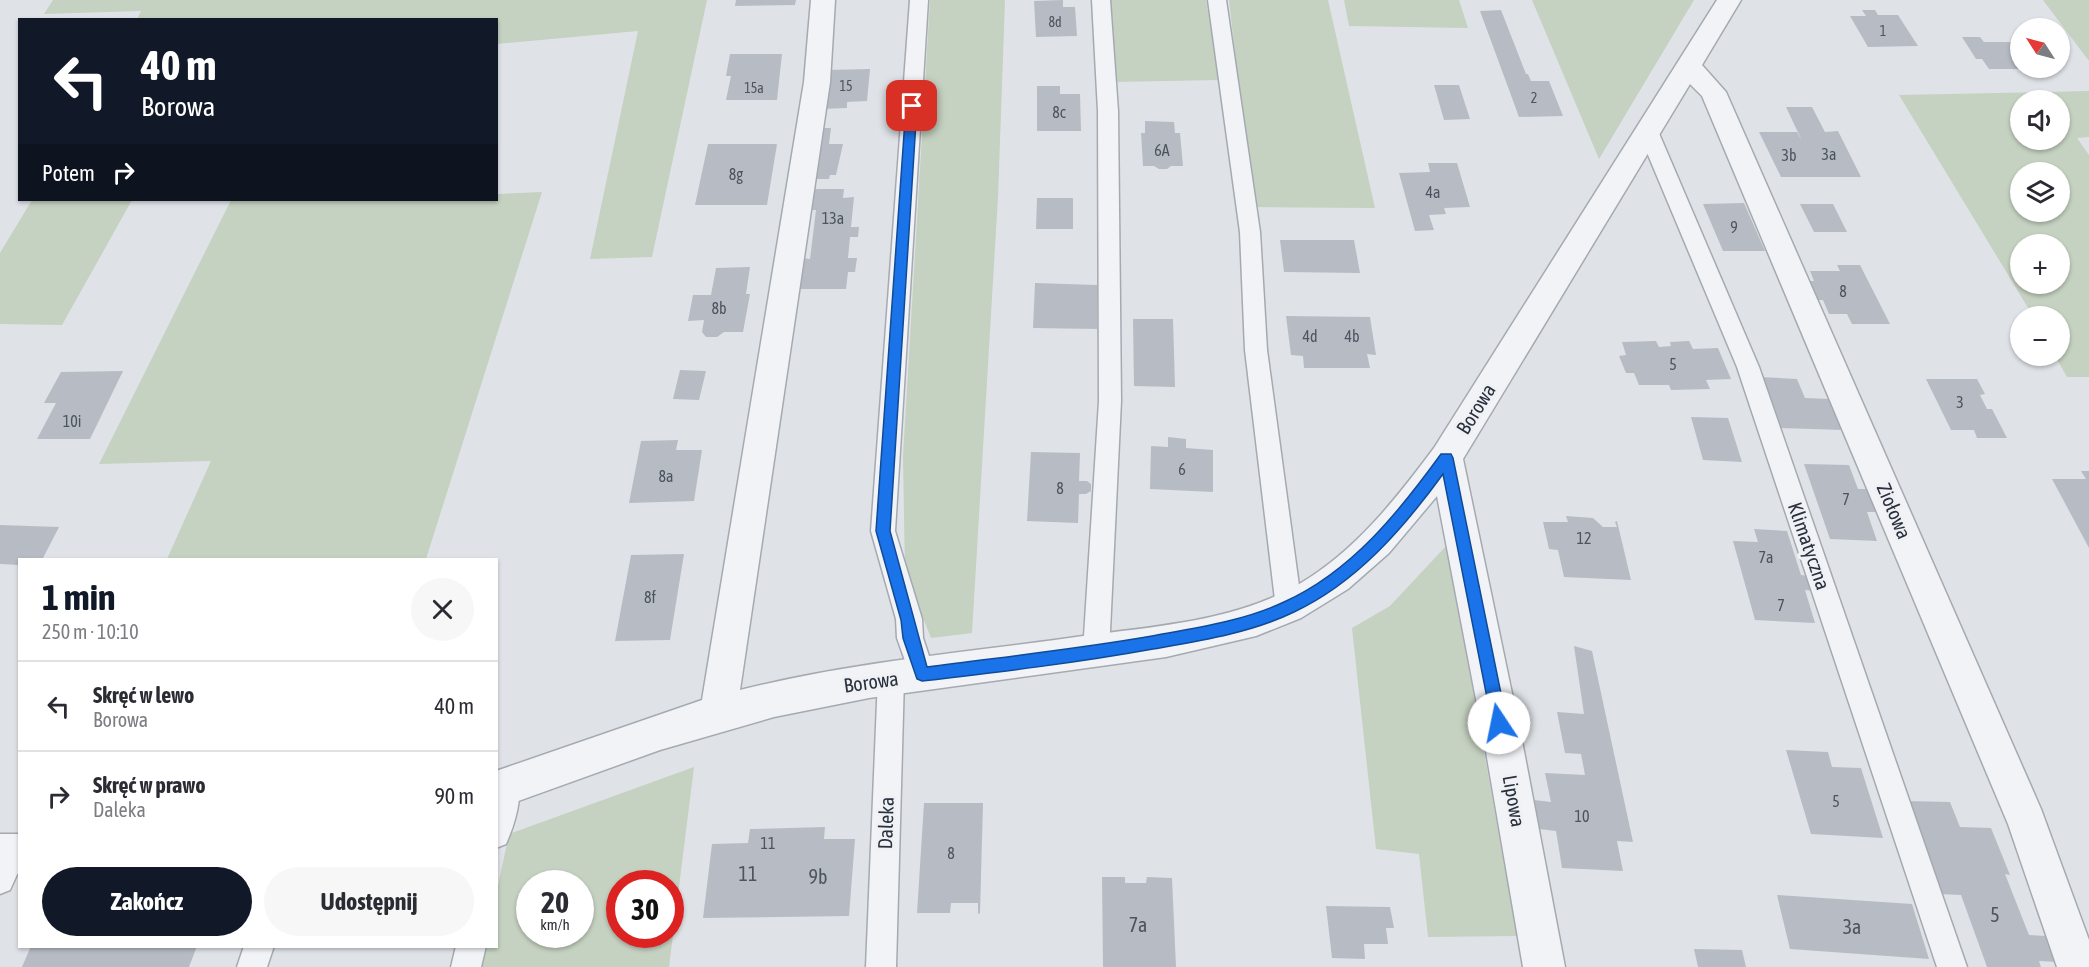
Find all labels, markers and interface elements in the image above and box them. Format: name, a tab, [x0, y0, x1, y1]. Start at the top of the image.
house number: 8d	[1048, 14, 1062, 30]
north arrow	[2010, 18, 2070, 78]
map controls	[2010, 18, 2070, 366]
house number: 1	[1880, 23, 1886, 39]
text: 40 m	[141, 41, 216, 89]
icon: left	[42, 42, 120, 120]
house number: 15	[839, 78, 853, 94]
house number: 15a	[744, 80, 764, 96]
pin	[886, 80, 937, 131]
icon: arrive	[895, 89, 928, 122]
house number: 2	[1531, 90, 1537, 106]
button: sound	[2010, 90, 2070, 150]
text: Borowa	[141, 91, 215, 122]
house number: 8c	[1052, 103, 1066, 121]
house number: 6A	[1154, 141, 1170, 159]
house number: 3a	[1822, 145, 1836, 163]
house number: 3b	[1781, 146, 1797, 164]
icon: right	[107, 156, 140, 189]
text: Potem	[42, 160, 95, 186]
button: layers	[2010, 162, 2070, 222]
house number: 8g	[729, 165, 743, 184]
house number: 4a	[1426, 183, 1440, 201]
house number: 13a	[822, 209, 844, 227]
house number: 9	[1730, 218, 1738, 236]
button: +	[2010, 234, 2070, 294]
house number: 8	[1839, 282, 1847, 300]
house number: 8b	[711, 299, 727, 317]
button: −	[2010, 306, 2070, 366]
house number: 4d	[1302, 327, 1318, 345]
house number: 4b	[1344, 327, 1360, 345]
house number: 5	[1669, 355, 1677, 373]
street label: Borowa	[1451, 379, 1500, 438]
house number: 3	[1956, 393, 1964, 411]
house number: 10i	[63, 412, 81, 430]
house number: 6	[1178, 460, 1186, 478]
house number: 8a	[659, 467, 673, 485]
house number: 8	[1056, 479, 1064, 497]
street label: Ziołowa	[1872, 479, 1916, 542]
house number: 7	[1842, 490, 1850, 508]
street label: Klimatyczna	[1784, 499, 1835, 593]
house number: 12	[1576, 529, 1592, 547]
house number: 7a	[1759, 548, 1773, 566]
text: 1 min	[42, 576, 116, 618]
button: close	[411, 578, 474, 641]
house number: 8f	[644, 588, 657, 606]
house number: 7	[1777, 596, 1785, 614]
text: 250 m · 10:10	[42, 620, 139, 643]
street label: Borowa	[842, 666, 900, 697]
text: Skręć w lewo	[93, 682, 194, 708]
icon: left	[42, 690, 75, 723]
position arrow	[1467, 691, 1531, 755]
text: 40 m	[434, 693, 474, 719]
text: Borowa	[93, 708, 148, 731]
text: Skręć w prawo	[93, 772, 206, 798]
street label: Lipowa	[1499, 773, 1530, 829]
icon: right	[42, 780, 75, 813]
text: 90 m	[434, 783, 474, 809]
house number: 5	[1832, 792, 1840, 810]
street label: Daleka	[873, 796, 898, 850]
text: Daleka	[93, 798, 146, 821]
house number: 10	[1574, 807, 1590, 825]
house number: 11	[760, 834, 776, 852]
house number: 8	[947, 844, 955, 862]
house number: 11	[739, 862, 757, 885]
house number: 9b	[809, 865, 827, 888]
button: Zakończ	[42, 867, 252, 936]
button: Udostępnij	[264, 867, 474, 936]
speed limit sign: 30	[606, 870, 684, 948]
text: 20	[541, 885, 569, 919]
house number: 5	[1990, 903, 2000, 926]
house number: 7a	[1129, 913, 1147, 936]
house number: 3a	[1843, 915, 1861, 938]
text: km/h	[540, 916, 570, 933]

